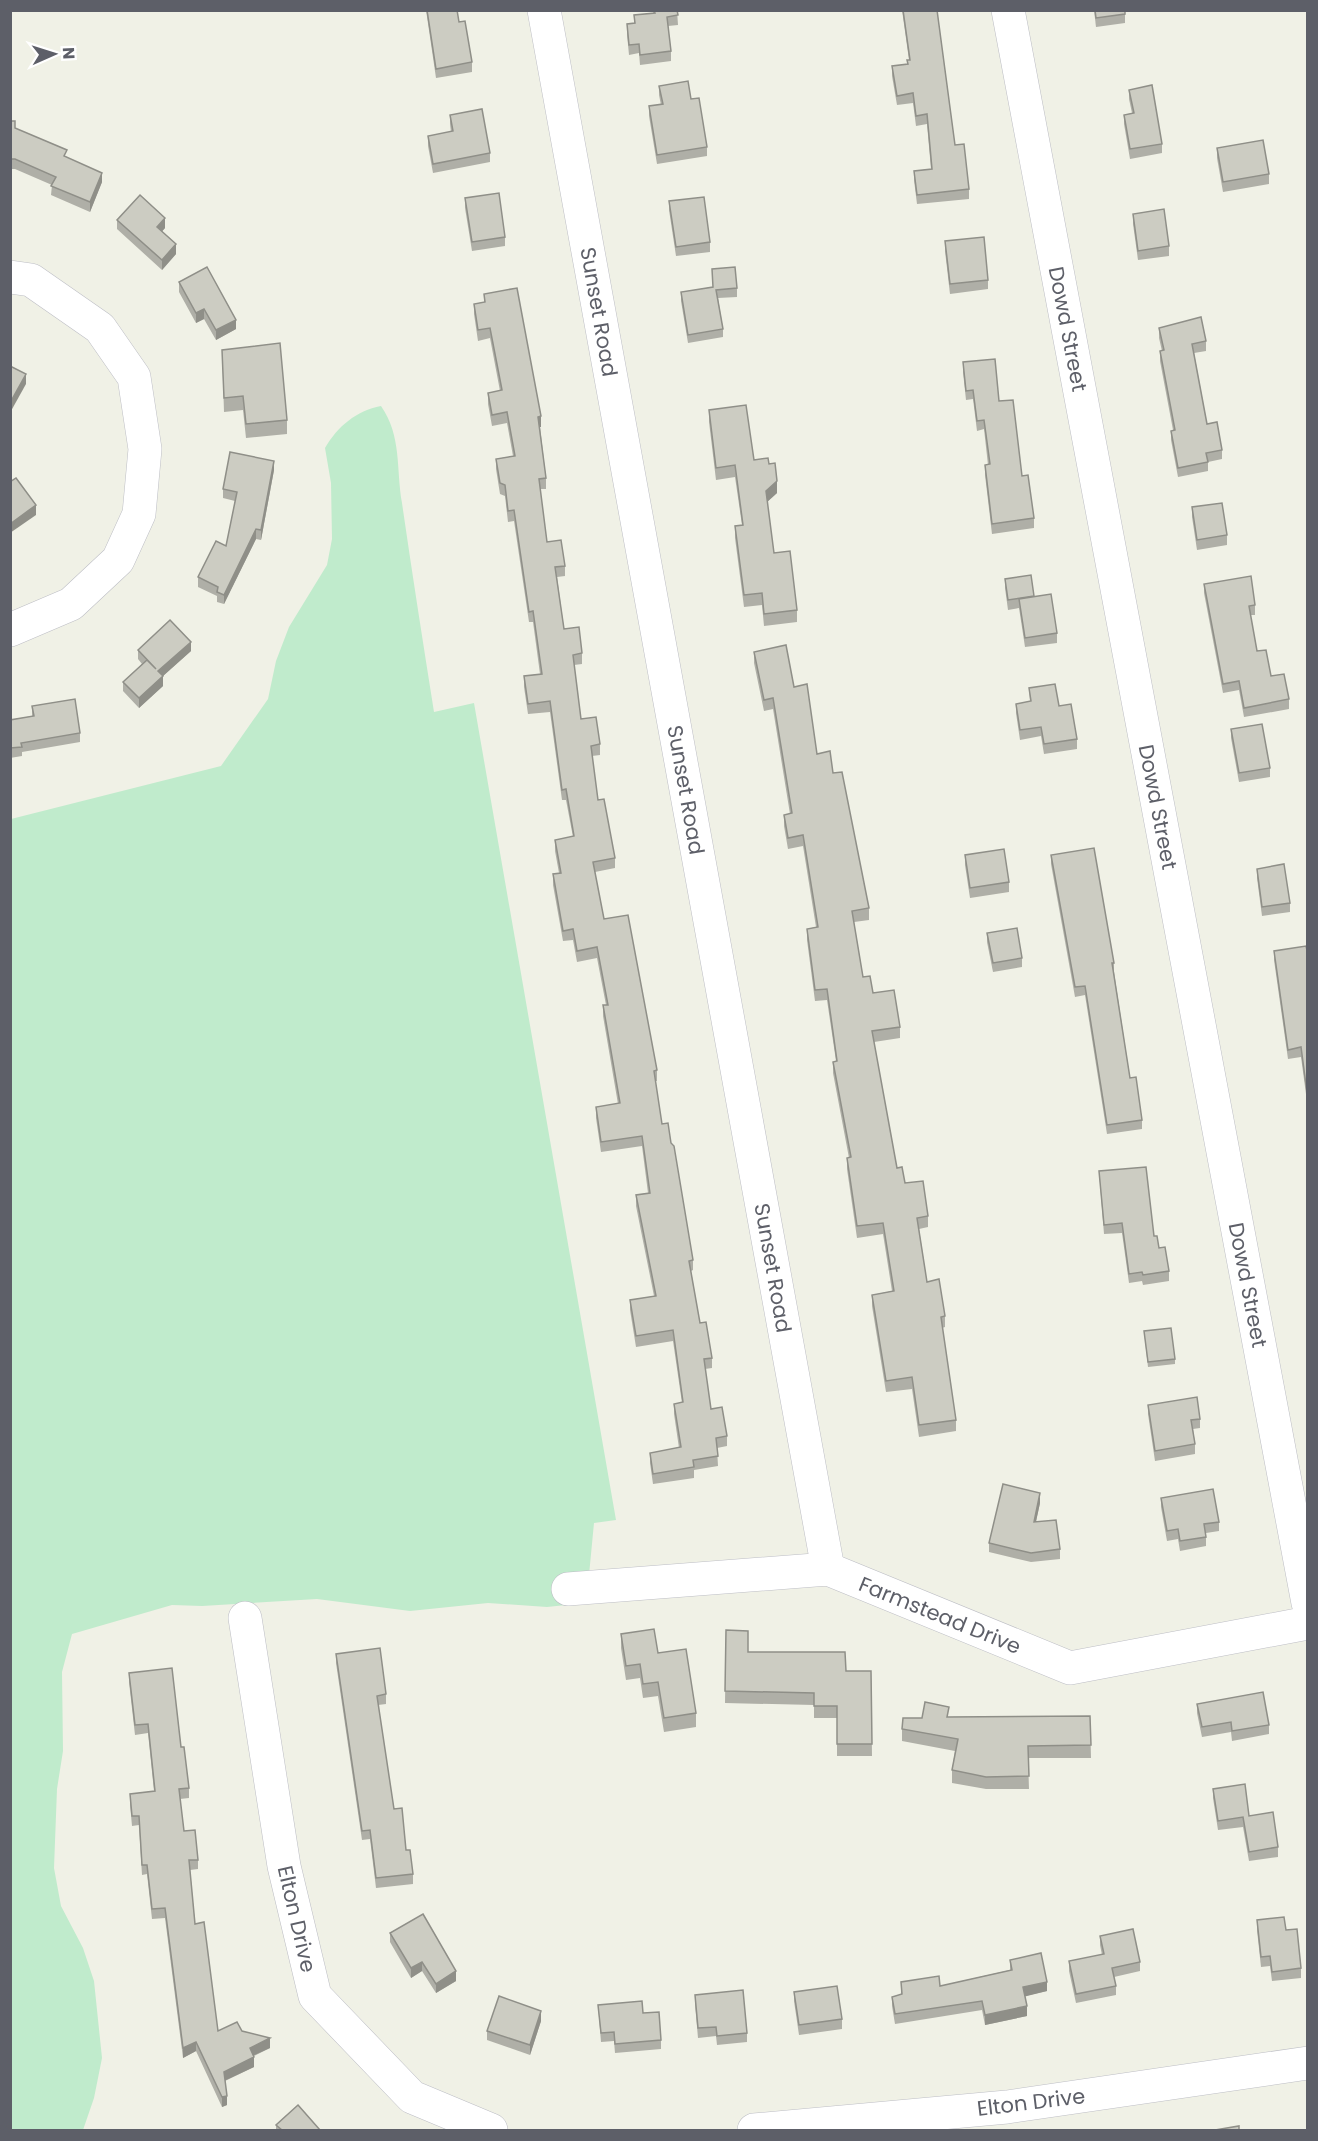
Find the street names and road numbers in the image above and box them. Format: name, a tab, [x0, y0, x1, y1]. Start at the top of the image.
street label: Sunset Road	[573, 245, 625, 379]
street label: Dowd Street	[1042, 264, 1094, 394]
street label: Sunset Road	[660, 723, 712, 857]
street label: Dowd Street	[1132, 742, 1184, 872]
street label: Sunset Road	[747, 1201, 799, 1335]
street label: Dowd Street	[1222, 1220, 1274, 1350]
street label: Farmstead Drive	[855, 1569, 1025, 1661]
street label: Elton Drive	[271, 1863, 323, 1975]
street label: Elton Drive	[975, 2081, 1087, 2123]

